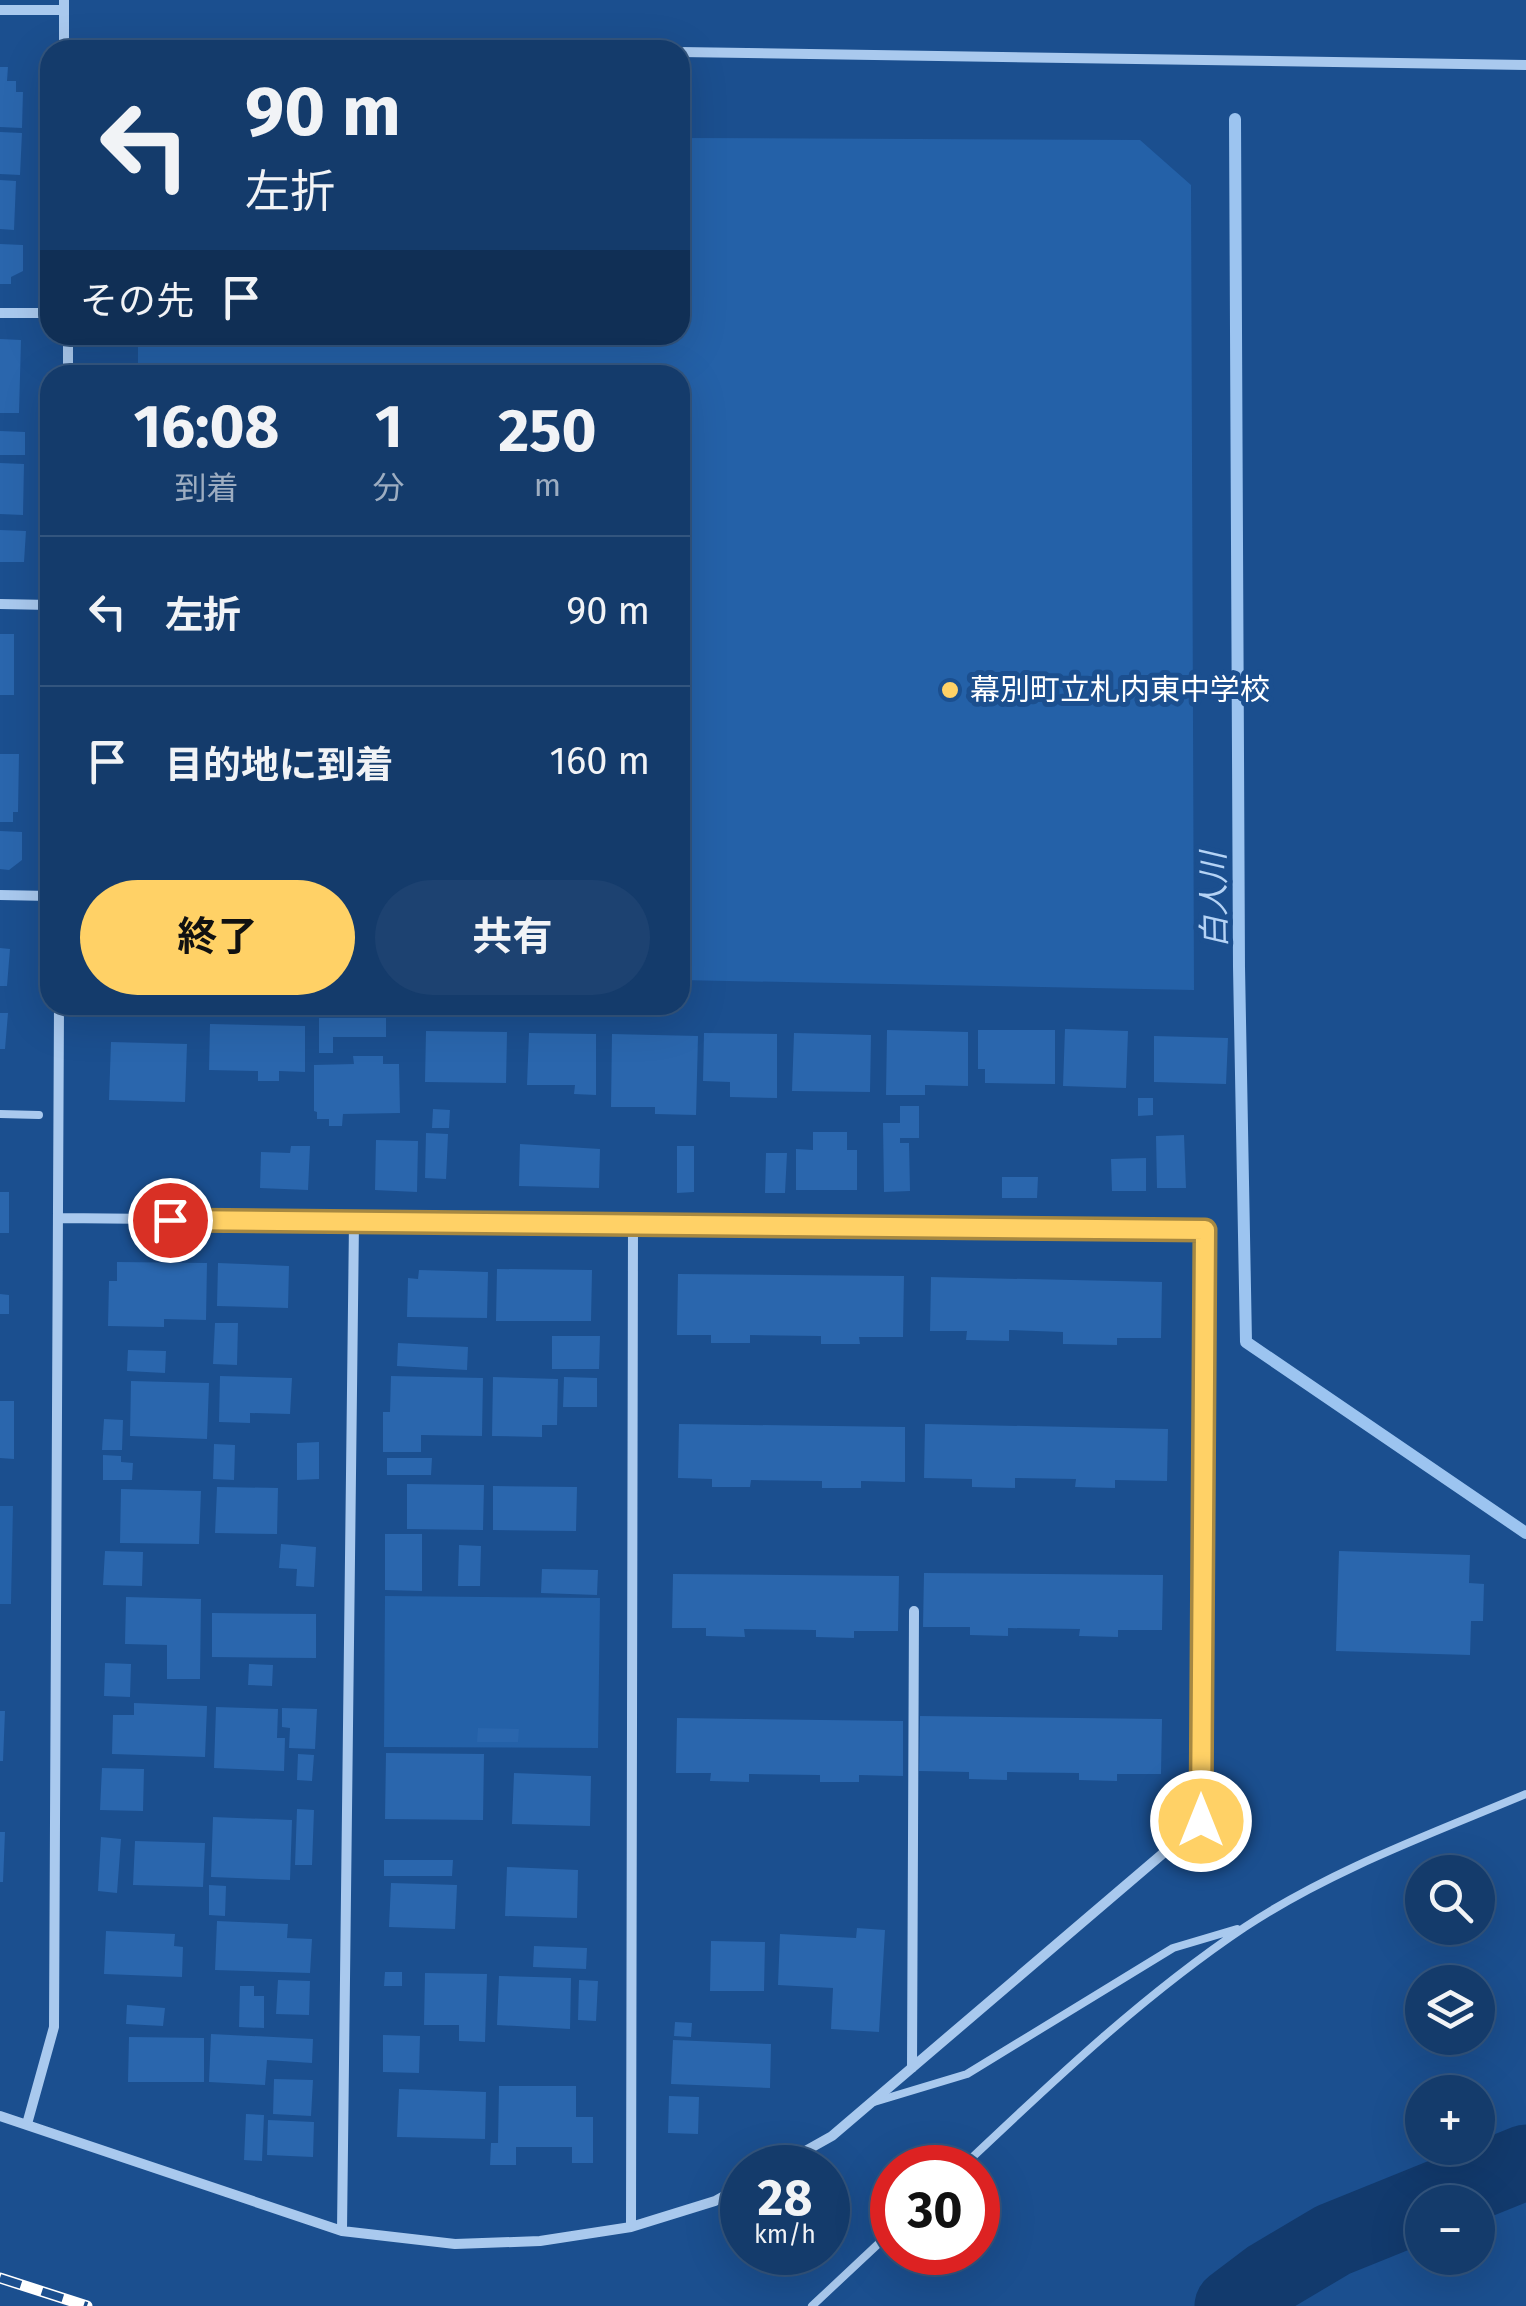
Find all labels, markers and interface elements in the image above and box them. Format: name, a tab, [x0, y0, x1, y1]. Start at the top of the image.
text: 90 m	[245, 70, 401, 154]
icon: left	[80, 80, 210, 210]
text: 左折	[245, 165, 335, 219]
icon: arrive	[214, 270, 269, 325]
text: その先	[80, 278, 194, 324]
text: 16:08	[133, 391, 279, 463]
text: 1	[375, 391, 403, 463]
text: 250	[498, 395, 597, 467]
text: m	[534, 466, 561, 504]
text: 到着	[174, 469, 238, 507]
text: 分	[373, 469, 405, 507]
icon: left	[80, 584, 135, 639]
text: 90 m	[566, 588, 650, 634]
text: 左折	[165, 592, 241, 638]
place label: 幕別町立札内東中学校	[970, 672, 1270, 708]
marker: 幕別町立札内東中学校	[939, 679, 961, 701]
icon: arrive	[80, 734, 135, 789]
text: 160 m	[549, 738, 650, 784]
text: 目的地に到着	[165, 742, 393, 788]
water label: 白人川	[1194, 849, 1234, 948]
button: 終了	[80, 880, 355, 995]
button: 共有	[375, 880, 650, 995]
pin	[128, 1178, 213, 1263]
icon: arrive	[143, 1193, 198, 1248]
position arrow	[1149, 1769, 1253, 1873]
map controls	[1405, 1855, 1495, 2275]
button: search	[1405, 1855, 1495, 1945]
button: layers	[1405, 1965, 1495, 2055]
button: +	[1405, 2075, 1495, 2165]
speed limit sign: 30	[870, 2145, 1000, 2275]
text: 28	[758, 2168, 812, 2228]
button: −	[1405, 2185, 1495, 2275]
text: km/h	[754, 2220, 816, 2250]

